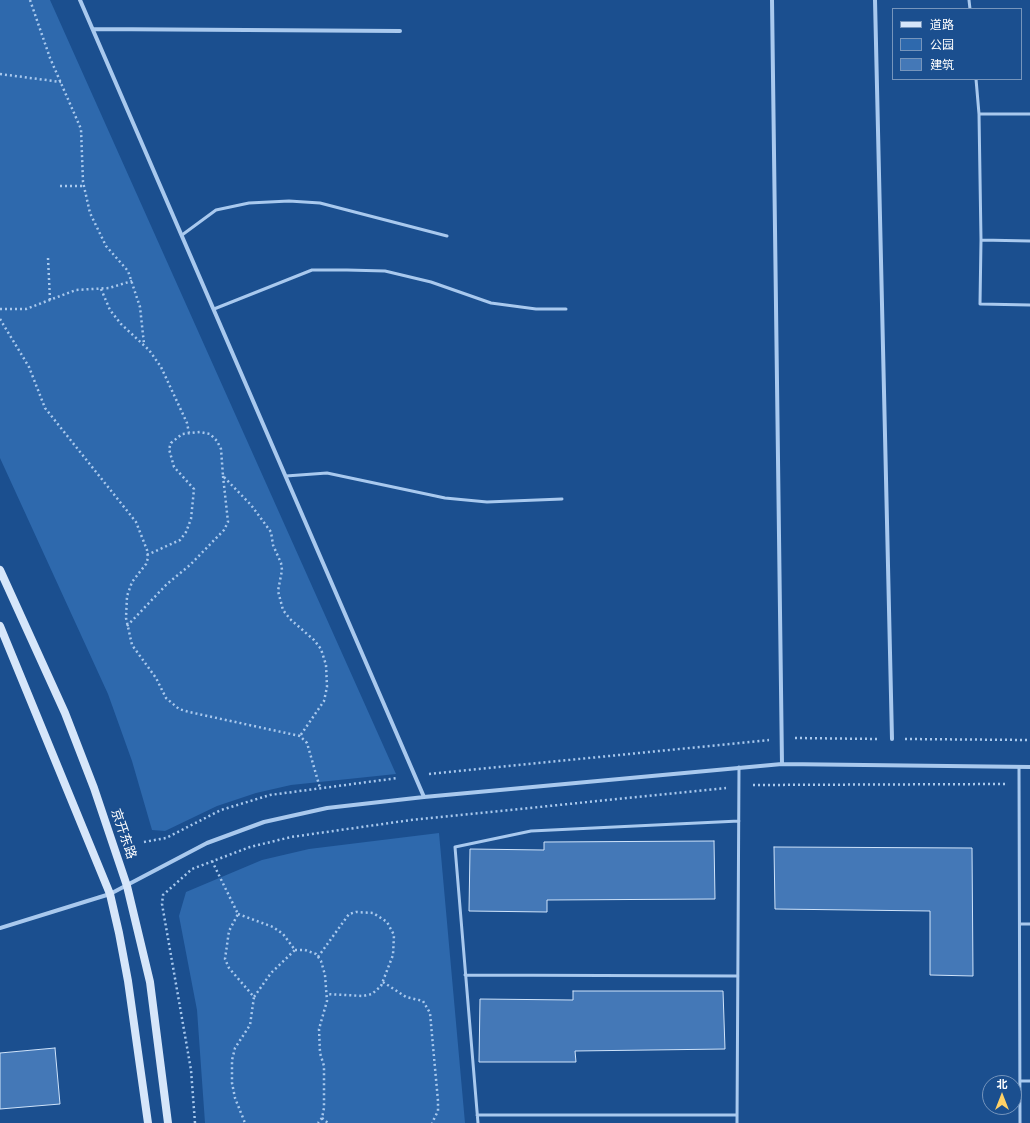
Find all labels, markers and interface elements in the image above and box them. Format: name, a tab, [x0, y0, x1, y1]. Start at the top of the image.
legend	[892, 8, 1022, 80]
text: 道路	[930, 17, 954, 33]
text: 公园	[930, 37, 954, 53]
text: 建筑	[930, 57, 954, 73]
street label: 京开东路	[107, 807, 139, 861]
north arrow	[982, 1075, 1022, 1115]
text: 北	[997, 1077, 1008, 1091]

